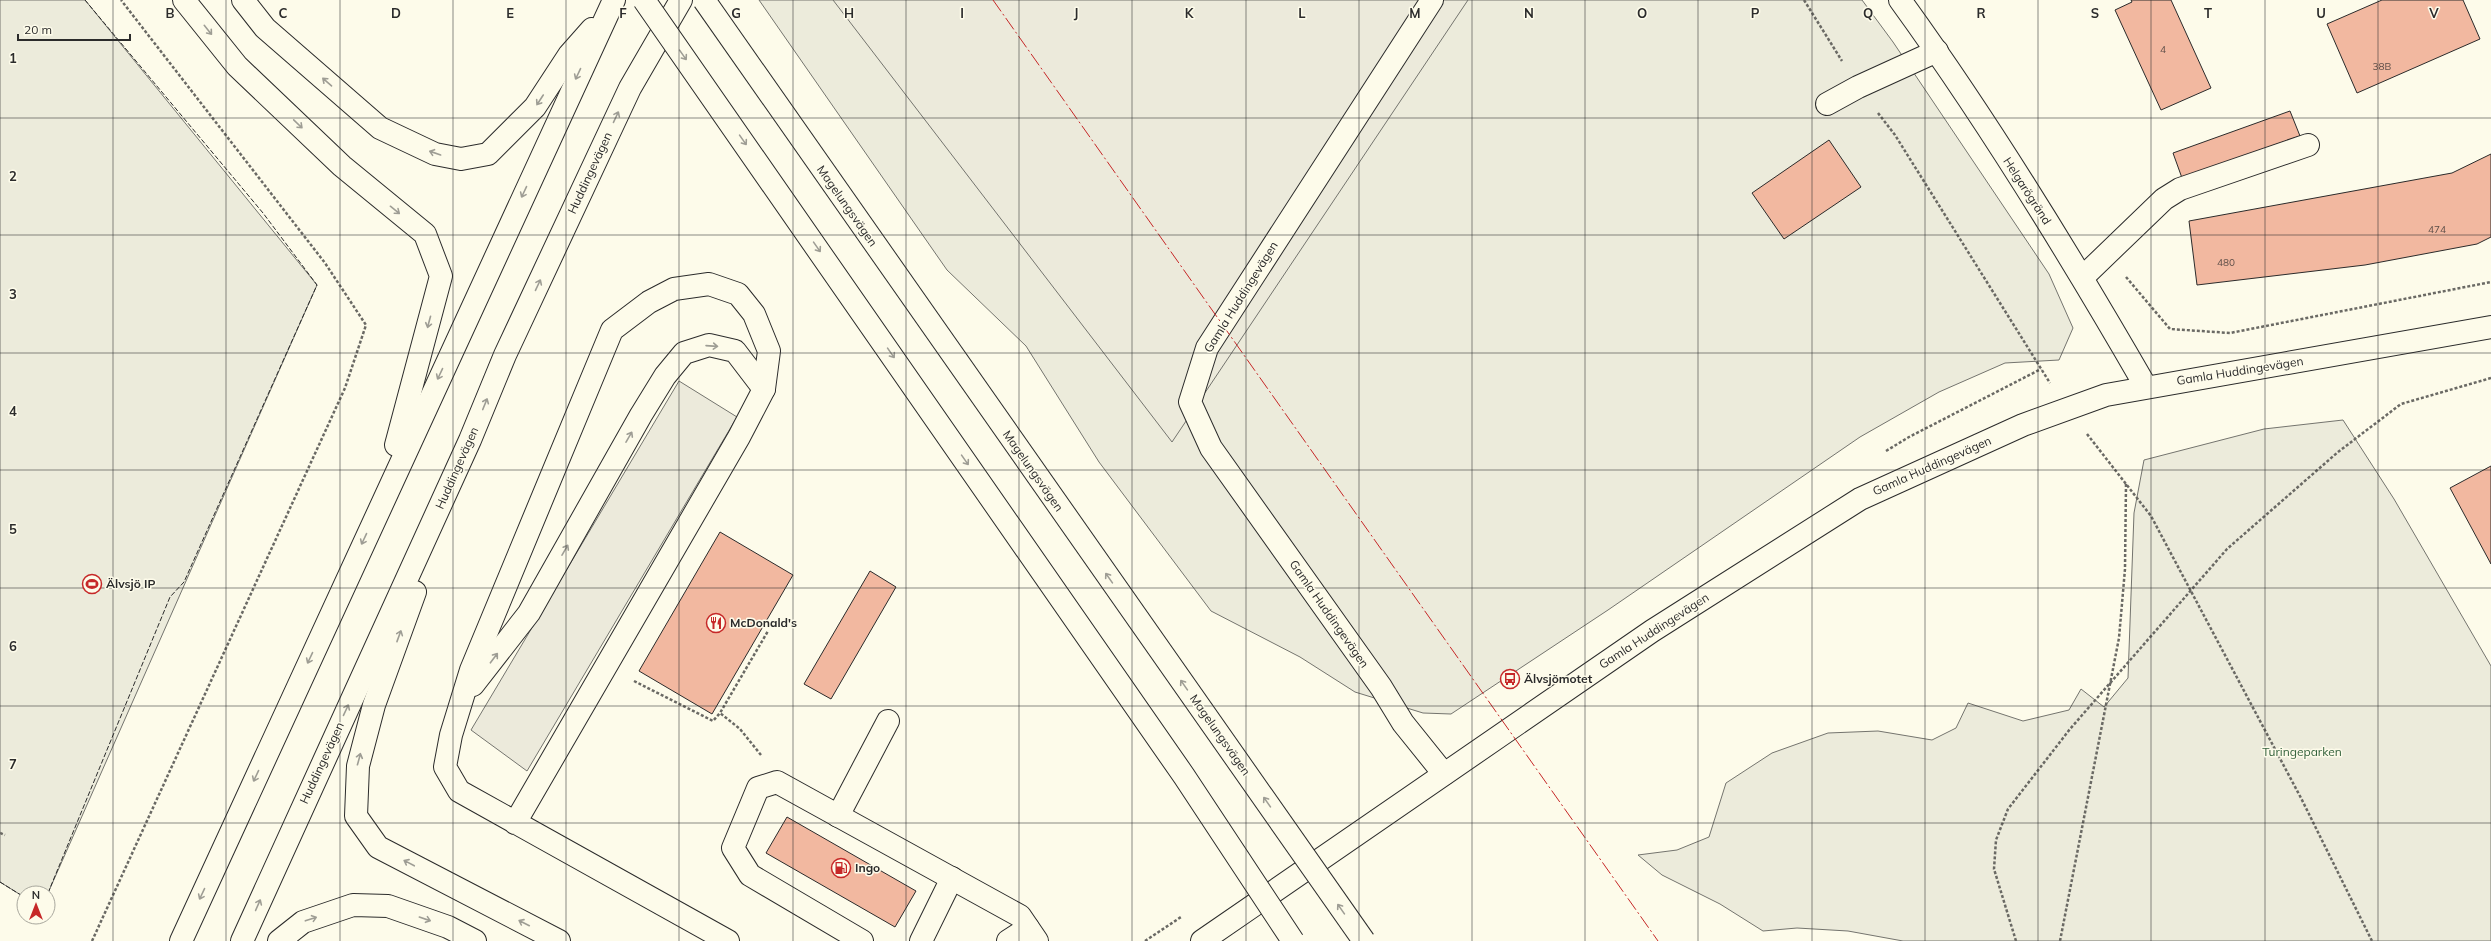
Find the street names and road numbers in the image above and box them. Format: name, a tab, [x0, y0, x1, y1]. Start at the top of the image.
street label: Huddingevägen	[564, 130, 615, 216]
street label: Helgarögränd	[2000, 154, 2055, 227]
street label: Magelungsvägen	[814, 162, 881, 249]
street label: Gamla Huddingevägen	[1200, 238, 1281, 355]
street label: Gamla Huddingevägen	[2175, 353, 2304, 388]
street label: Huddingevägen	[432, 424, 481, 511]
street label: Magelungsvägen	[1000, 427, 1067, 514]
street label: Gamla Huddingevägen	[1870, 433, 1993, 498]
street label: Gamla Huddingevägen	[1287, 557, 1372, 671]
street label: Gamla Huddingevägen	[1596, 589, 1712, 672]
street label: Magelungsvägen	[1187, 691, 1254, 778]
street label: Huddingevägen	[296, 720, 347, 806]

